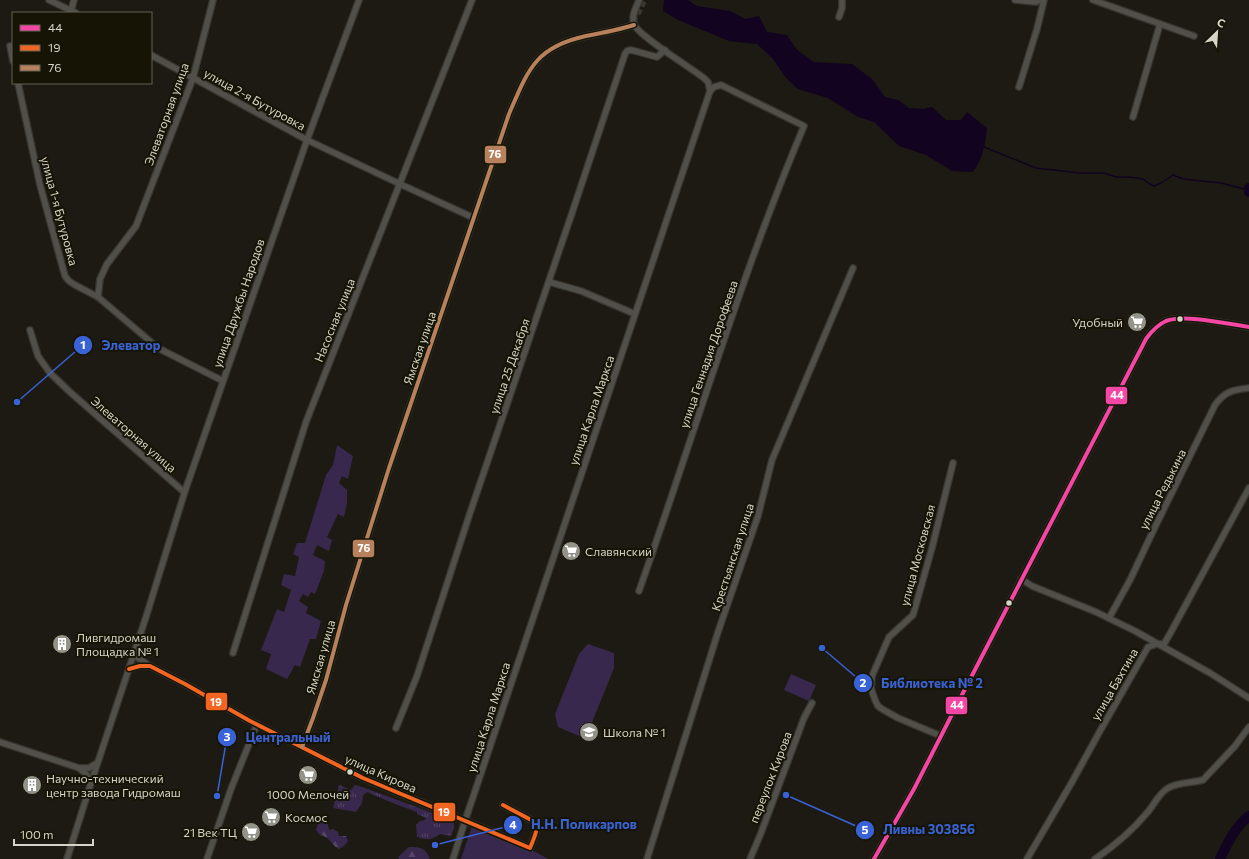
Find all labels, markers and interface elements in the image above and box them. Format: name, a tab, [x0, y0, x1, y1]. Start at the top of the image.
legend	[12, 12, 152, 84]
north arrow	[1197, 12, 1237, 52]
text: С	[1215, 15, 1228, 30]
text: 44	[48, 20, 62, 34]
text: 19	[48, 40, 60, 54]
text: 76	[48, 60, 62, 74]
street label: Элеваторная улица	[141, 61, 191, 167]
street label: улица 2-я Бутуровка	[202, 65, 308, 133]
line badge: 76	[484, 145, 507, 164]
text: 76	[489, 147, 502, 160]
street label: улица 1-я Бутуровка	[39, 155, 81, 267]
street label: улица Дружбы Народов	[209, 237, 267, 369]
street label: Насосная улица	[311, 276, 357, 364]
street label: улица Геннадия Дорофеева	[676, 278, 740, 430]
street label: Ямская улица	[400, 310, 438, 386]
supermarket icon: Удобный	[1126, 311, 1148, 333]
unlabelled marker	[1175, 314, 1185, 324]
place label: Удобный	[1072, 315, 1123, 329]
street label: улица 25 Декабря	[486, 316, 532, 416]
callout: Элеватор	[73, 333, 168, 358]
text: 1	[80, 337, 86, 351]
text: Элеватор	[102, 337, 161, 353]
street label: улица Карла Маркса	[566, 353, 616, 467]
line badge: 44	[1105, 386, 1128, 405]
text: 44	[1110, 388, 1124, 401]
street label: Элеваторная улица	[89, 393, 179, 475]
street label: улица Редькина	[1136, 446, 1188, 532]
street label: Крестьянская улица	[708, 501, 756, 613]
street label: улица Московская	[897, 503, 937, 607]
line badge: 76	[352, 539, 375, 558]
supermarket icon: Славянский	[560, 540, 582, 562]
text: 76	[358, 541, 371, 554]
place label: Славянский	[585, 544, 652, 558]
unlabelled marker	[1004, 598, 1014, 608]
street label: Ямская улица	[303, 618, 337, 696]
place label: Ливгидромаш Площадка № 1	[76, 630, 159, 658]
building icon: Ливгидромаш Площадка № 1	[51, 633, 73, 655]
street label: улица Бахтина	[1088, 645, 1140, 723]
street label: улица Карла Маркса	[464, 660, 512, 774]
callout: Библиотека № 2	[853, 671, 991, 696]
text: 2	[860, 675, 867, 689]
text: Библиотека № 2	[881, 675, 983, 691]
line badge: 19	[205, 692, 228, 711]
text: 19	[210, 695, 222, 708]
line badge: 44	[945, 696, 968, 715]
text: 44	[950, 698, 964, 711]
school or university icon: Школа № 1	[578, 721, 600, 743]
callout: Центральный	[217, 724, 339, 749]
place label: Школа № 1	[603, 725, 666, 739]
text: 3	[224, 729, 231, 743]
text: Центральный	[245, 729, 331, 745]
street label: переулок Кирова	[746, 729, 794, 825]
street label: улица Кирова	[343, 751, 419, 795]
supermarket icon: 1000 Мелочей	[297, 764, 319, 786]
unlabelled marker	[345, 767, 355, 777]
place label: Научно-технический центр завода Гидромаш	[46, 771, 181, 799]
building icon: Научно-технический центр завода Гидромаш	[21, 774, 43, 796]
place label: 1000 Мелочей	[267, 787, 349, 801]
line badge: 19	[433, 802, 456, 822]
text: 19	[438, 805, 450, 818]
supermarket icon: Космос	[260, 806, 282, 828]
place label: Космос	[285, 810, 327, 824]
callout: Н.Н. Поликарпов	[503, 812, 645, 837]
text: Н.Н. Поликарпов	[531, 816, 637, 832]
text: 4	[509, 817, 517, 831]
callout: Ливны 303856	[855, 817, 983, 842]
scale bar	[14, 821, 93, 847]
supermarket icon: 21 Век ТЦ	[240, 821, 262, 843]
text: Ливны 303856	[883, 821, 975, 837]
text: 5	[862, 822, 869, 836]
place label: 21 Век ТЦ	[183, 825, 237, 839]
text: 100 m	[20, 827, 54, 841]

